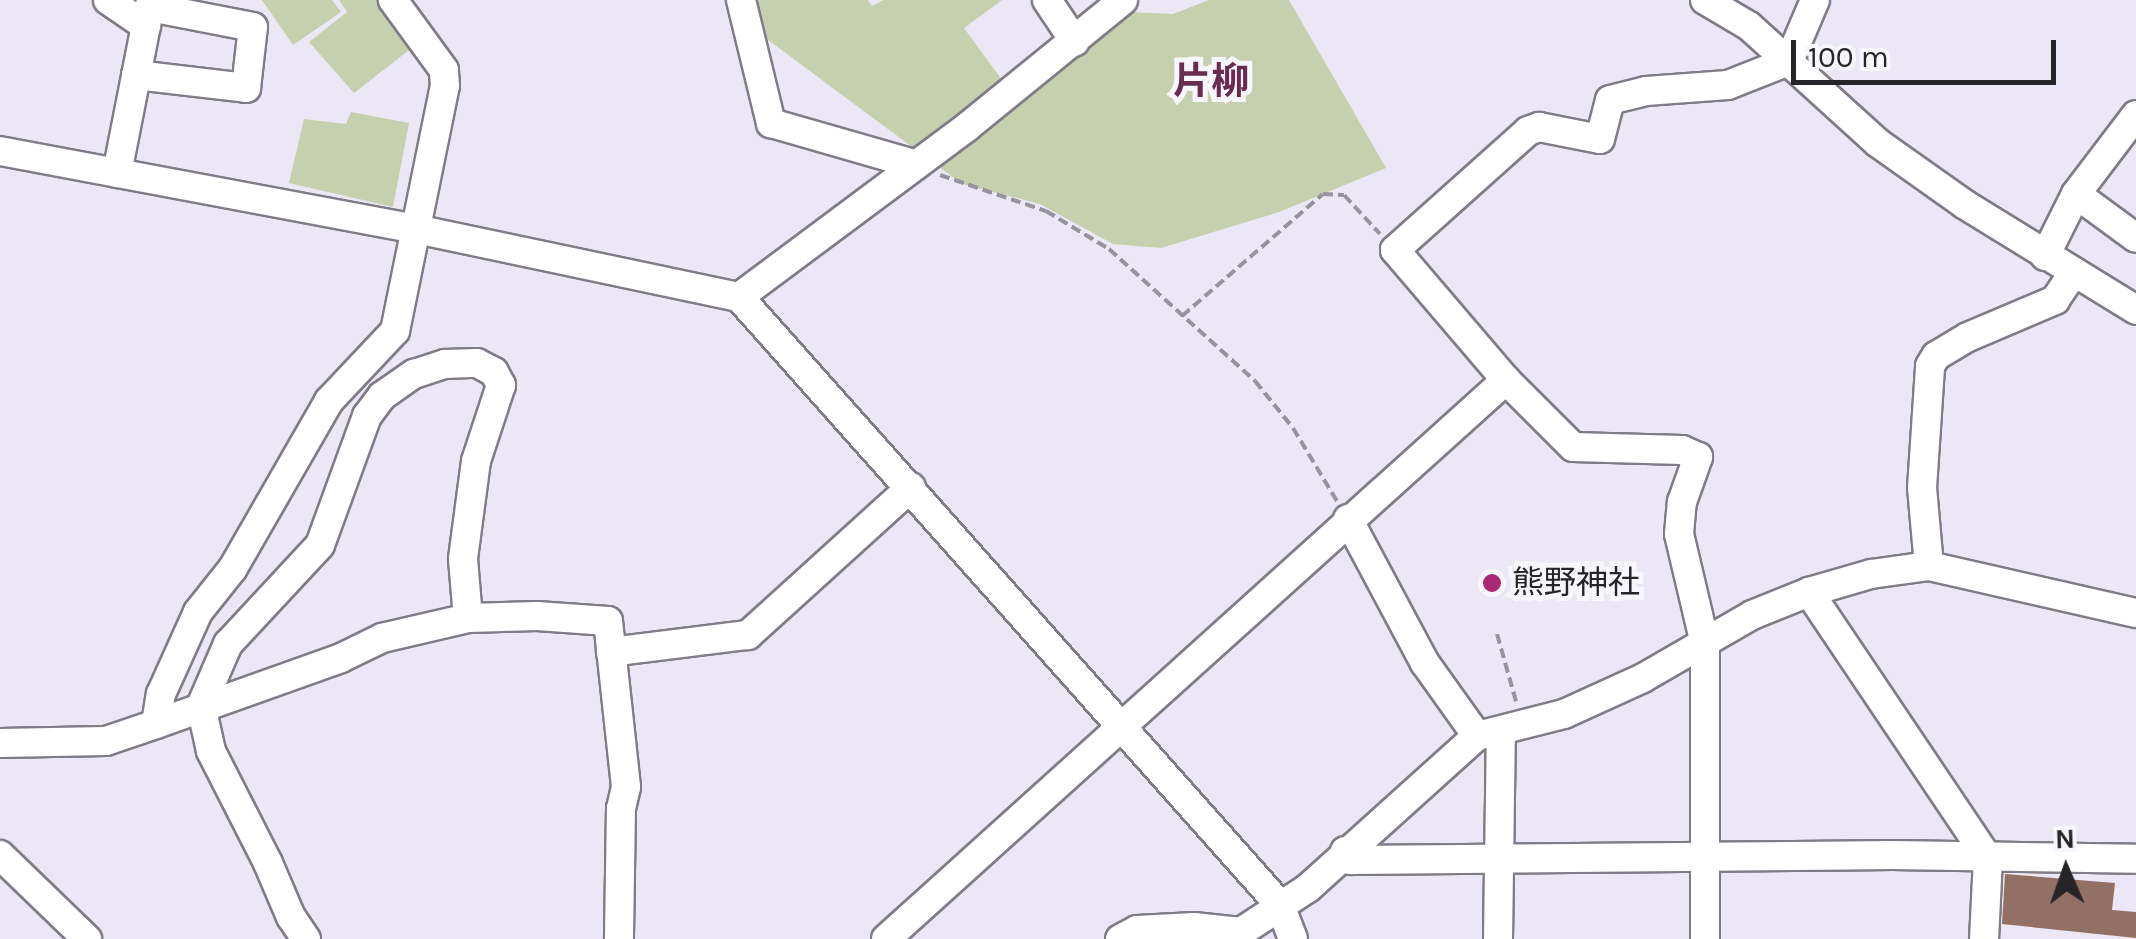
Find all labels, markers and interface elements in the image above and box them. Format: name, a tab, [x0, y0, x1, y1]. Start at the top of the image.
scale bar	[1796, 20, 2061, 82]
text: 100 m	[1808, 39, 1889, 75]
district label: 片柳	[1173, 59, 1249, 105]
place label: 熊野神社	[1512, 564, 1640, 602]
marker: 熊野神社	[1481, 572, 1503, 594]
north arrow	[2016, 819, 2116, 919]
text: N	[2054, 822, 2076, 855]

